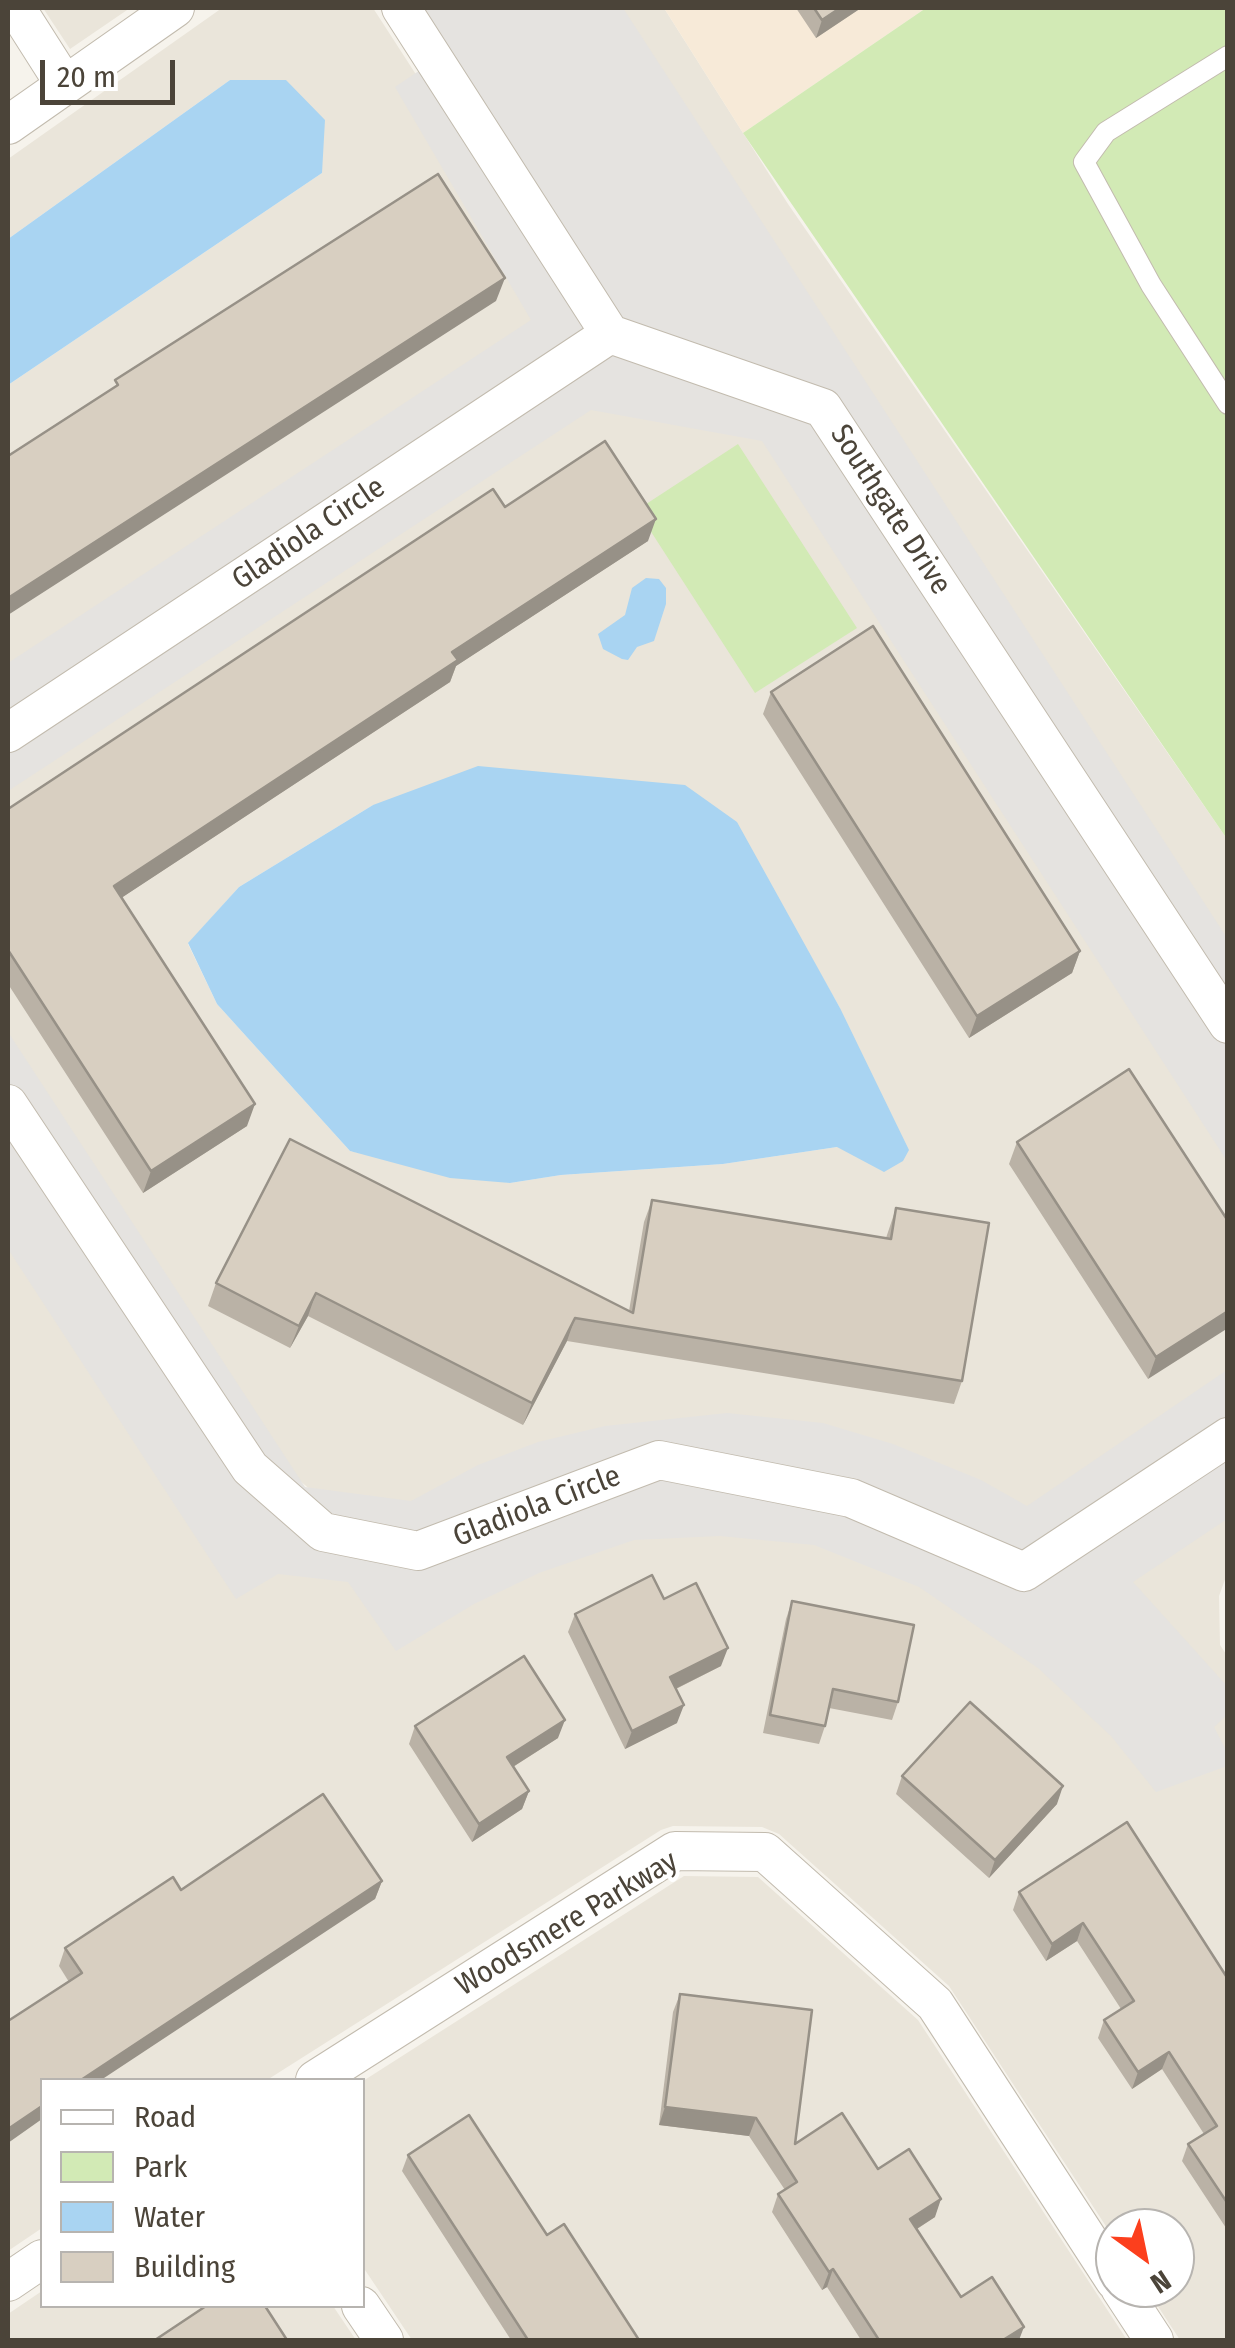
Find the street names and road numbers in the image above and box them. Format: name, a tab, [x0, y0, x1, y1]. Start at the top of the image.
street label: Southgate Drive	[822, 418, 958, 602]
street label: Gladiola Circle	[226, 470, 392, 598]
street label: Gladiola Circle	[448, 1459, 626, 1555]
street label: Woodsmere Parkway	[450, 1844, 684, 2004]

